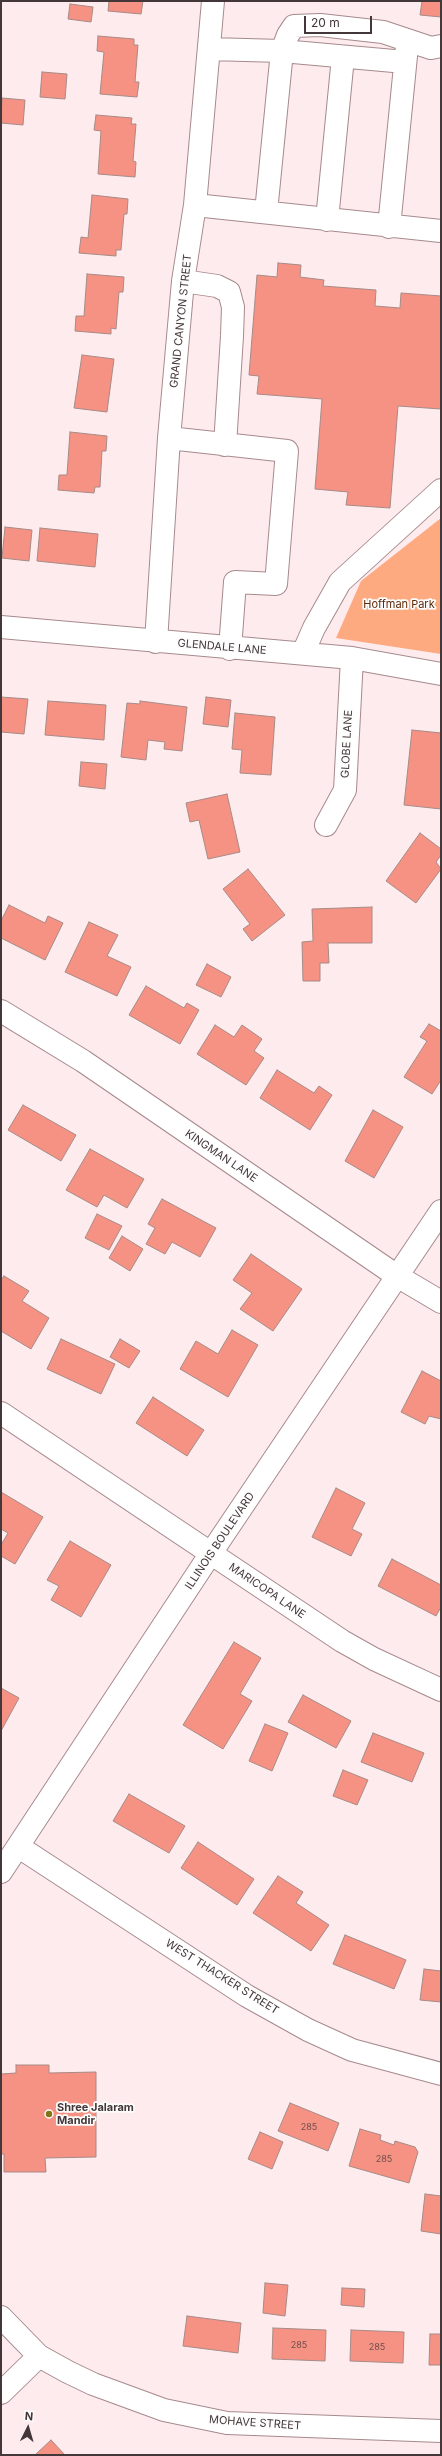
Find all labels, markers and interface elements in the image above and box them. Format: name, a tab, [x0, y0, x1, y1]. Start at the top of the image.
scale bar	[306, 8, 374, 34]
text: 20 m	[311, 15, 340, 30]
street label: GRAND CANYON STREET	[167, 254, 195, 388]
park label: Hoffman Park	[363, 598, 435, 612]
street label: GLENDALE LANE	[177, 637, 267, 657]
street label: GLOBE LANE	[339, 710, 355, 778]
street label: KINGMAN LANE	[182, 1127, 260, 1185]
street label: ILLINOIS BOULEVARD	[183, 1490, 257, 1592]
street label: MARICOPA LANE	[226, 1560, 308, 1622]
street label: WEST THACKER STREET	[163, 1937, 281, 2017]
place label: Shree Jalaram Mandir	[57, 2101, 134, 2127]
marker: Shree Jalaram Mandir	[44, 2109, 54, 2119]
house number: 285	[301, 2122, 317, 2132]
house number: 285	[376, 2154, 392, 2164]
house number: 285	[291, 2340, 307, 2350]
house number: 285	[369, 2342, 385, 2352]
north arrow	[8, 2408, 48, 2448]
text: N	[24, 2409, 34, 2423]
street label: MOHAVE STREET	[209, 2413, 301, 2433]

